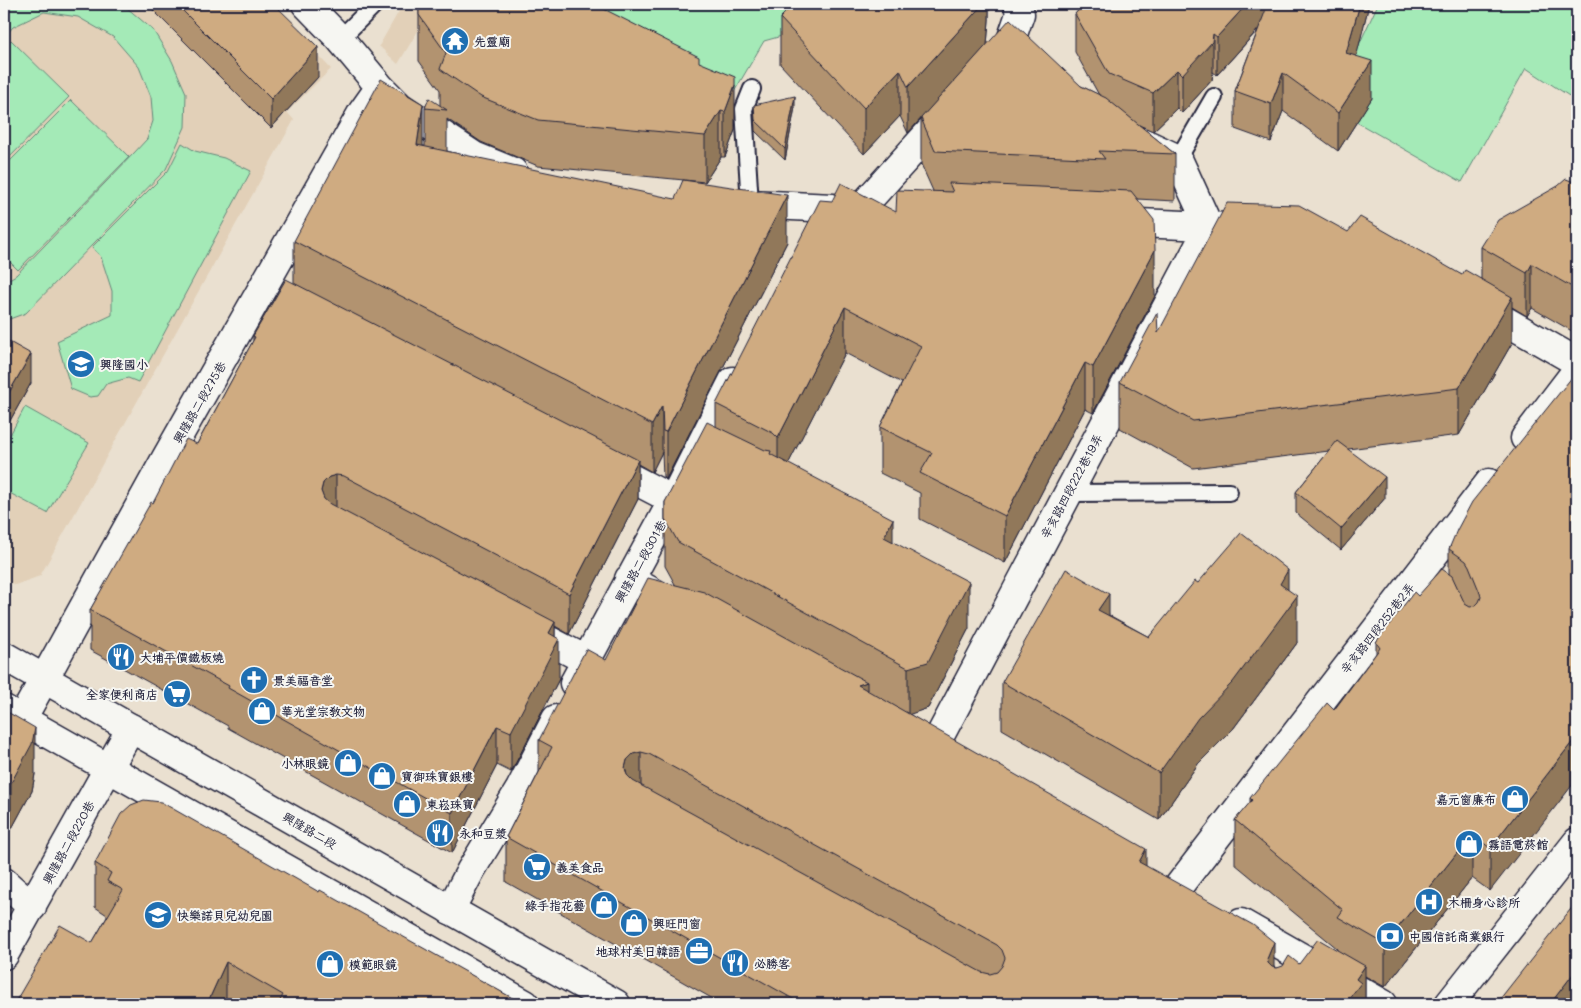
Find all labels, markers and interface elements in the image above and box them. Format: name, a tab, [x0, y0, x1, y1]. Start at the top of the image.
temple icon: 先靈廟	[440, 26, 470, 56]
place label: 先靈廟	[474, 33, 510, 49]
school or university icon: 興隆國小	[66, 349, 96, 379]
place label: 興隆國小	[100, 356, 148, 372]
street label: 興隆路二段275巷	[169, 358, 229, 446]
street label: 辛亥路四段222巷19弄	[1037, 431, 1105, 541]
street label: 興隆路二段301巷	[611, 517, 669, 605]
street label: 辛亥路四段252巷2弄	[1337, 579, 1417, 677]
restaurant icon: 大埔平價鐵板燒	[106, 642, 136, 672]
place label: 大埔平價鐵板燒	[140, 649, 224, 665]
church icon: 景美福音堂	[239, 665, 269, 695]
place label: 景美福音堂	[273, 672, 333, 688]
supermarket icon: 全家便利商店	[162, 679, 192, 709]
place label: 全家便利商店	[86, 686, 158, 702]
shop icon: 華光堂宗教文物	[247, 696, 277, 726]
place label: 華光堂宗教文物	[281, 703, 365, 719]
shop icon: 小林眼鏡	[333, 748, 363, 778]
place label: 小林眼鏡	[281, 755, 329, 771]
shop icon: 寶御珠寶銀樓	[367, 761, 397, 791]
place label: 寶御珠寶銀樓	[401, 768, 473, 784]
shop icon: 嘉元窗廉布	[1500, 784, 1530, 814]
shop icon: 東崧珠寶	[392, 789, 422, 819]
place label: 嘉元窗廉布	[1436, 791, 1496, 807]
place label: 東崧珠寶	[426, 796, 474, 812]
street label: 興隆路二段220巷	[39, 798, 97, 886]
street label: 興隆路二段	[280, 808, 340, 852]
restaurant icon: 永和豆漿	[425, 818, 455, 848]
place label: 永和豆漿	[459, 825, 507, 841]
shop icon: 霧語電菸館	[1454, 829, 1484, 859]
place label: 霧語電菸館	[1488, 836, 1549, 852]
supermarket icon: 義美食品	[522, 852, 552, 882]
place label: 義美食品	[556, 859, 604, 875]
hospital icon: 木柵身心診所	[1414, 887, 1444, 917]
shop icon: 綠手指花藝	[589, 890, 619, 920]
place label: 木柵身心診所	[1448, 894, 1521, 910]
place label: 綠手指花藝	[525, 897, 585, 913]
school or university icon: 快樂諾貝兒幼兒園	[143, 900, 173, 930]
place label: 快樂諾貝兒幼兒園	[177, 907, 273, 923]
shop icon: 興旺門窗	[619, 908, 649, 938]
place label: 興旺門窗	[653, 915, 701, 931]
bank icon: 中國信託商業銀行	[1375, 921, 1405, 951]
place label: 中國信託商業銀行	[1409, 928, 1505, 944]
office icon: 地球村美日韓語	[684, 936, 714, 966]
place label: 地球村美日韓語	[596, 943, 680, 959]
restaurant icon: 必勝客	[720, 948, 750, 978]
shop icon: 模範眼鏡	[315, 949, 345, 979]
place label: 必勝客	[754, 955, 790, 971]
place label: 模範眼鏡	[349, 956, 397, 972]

